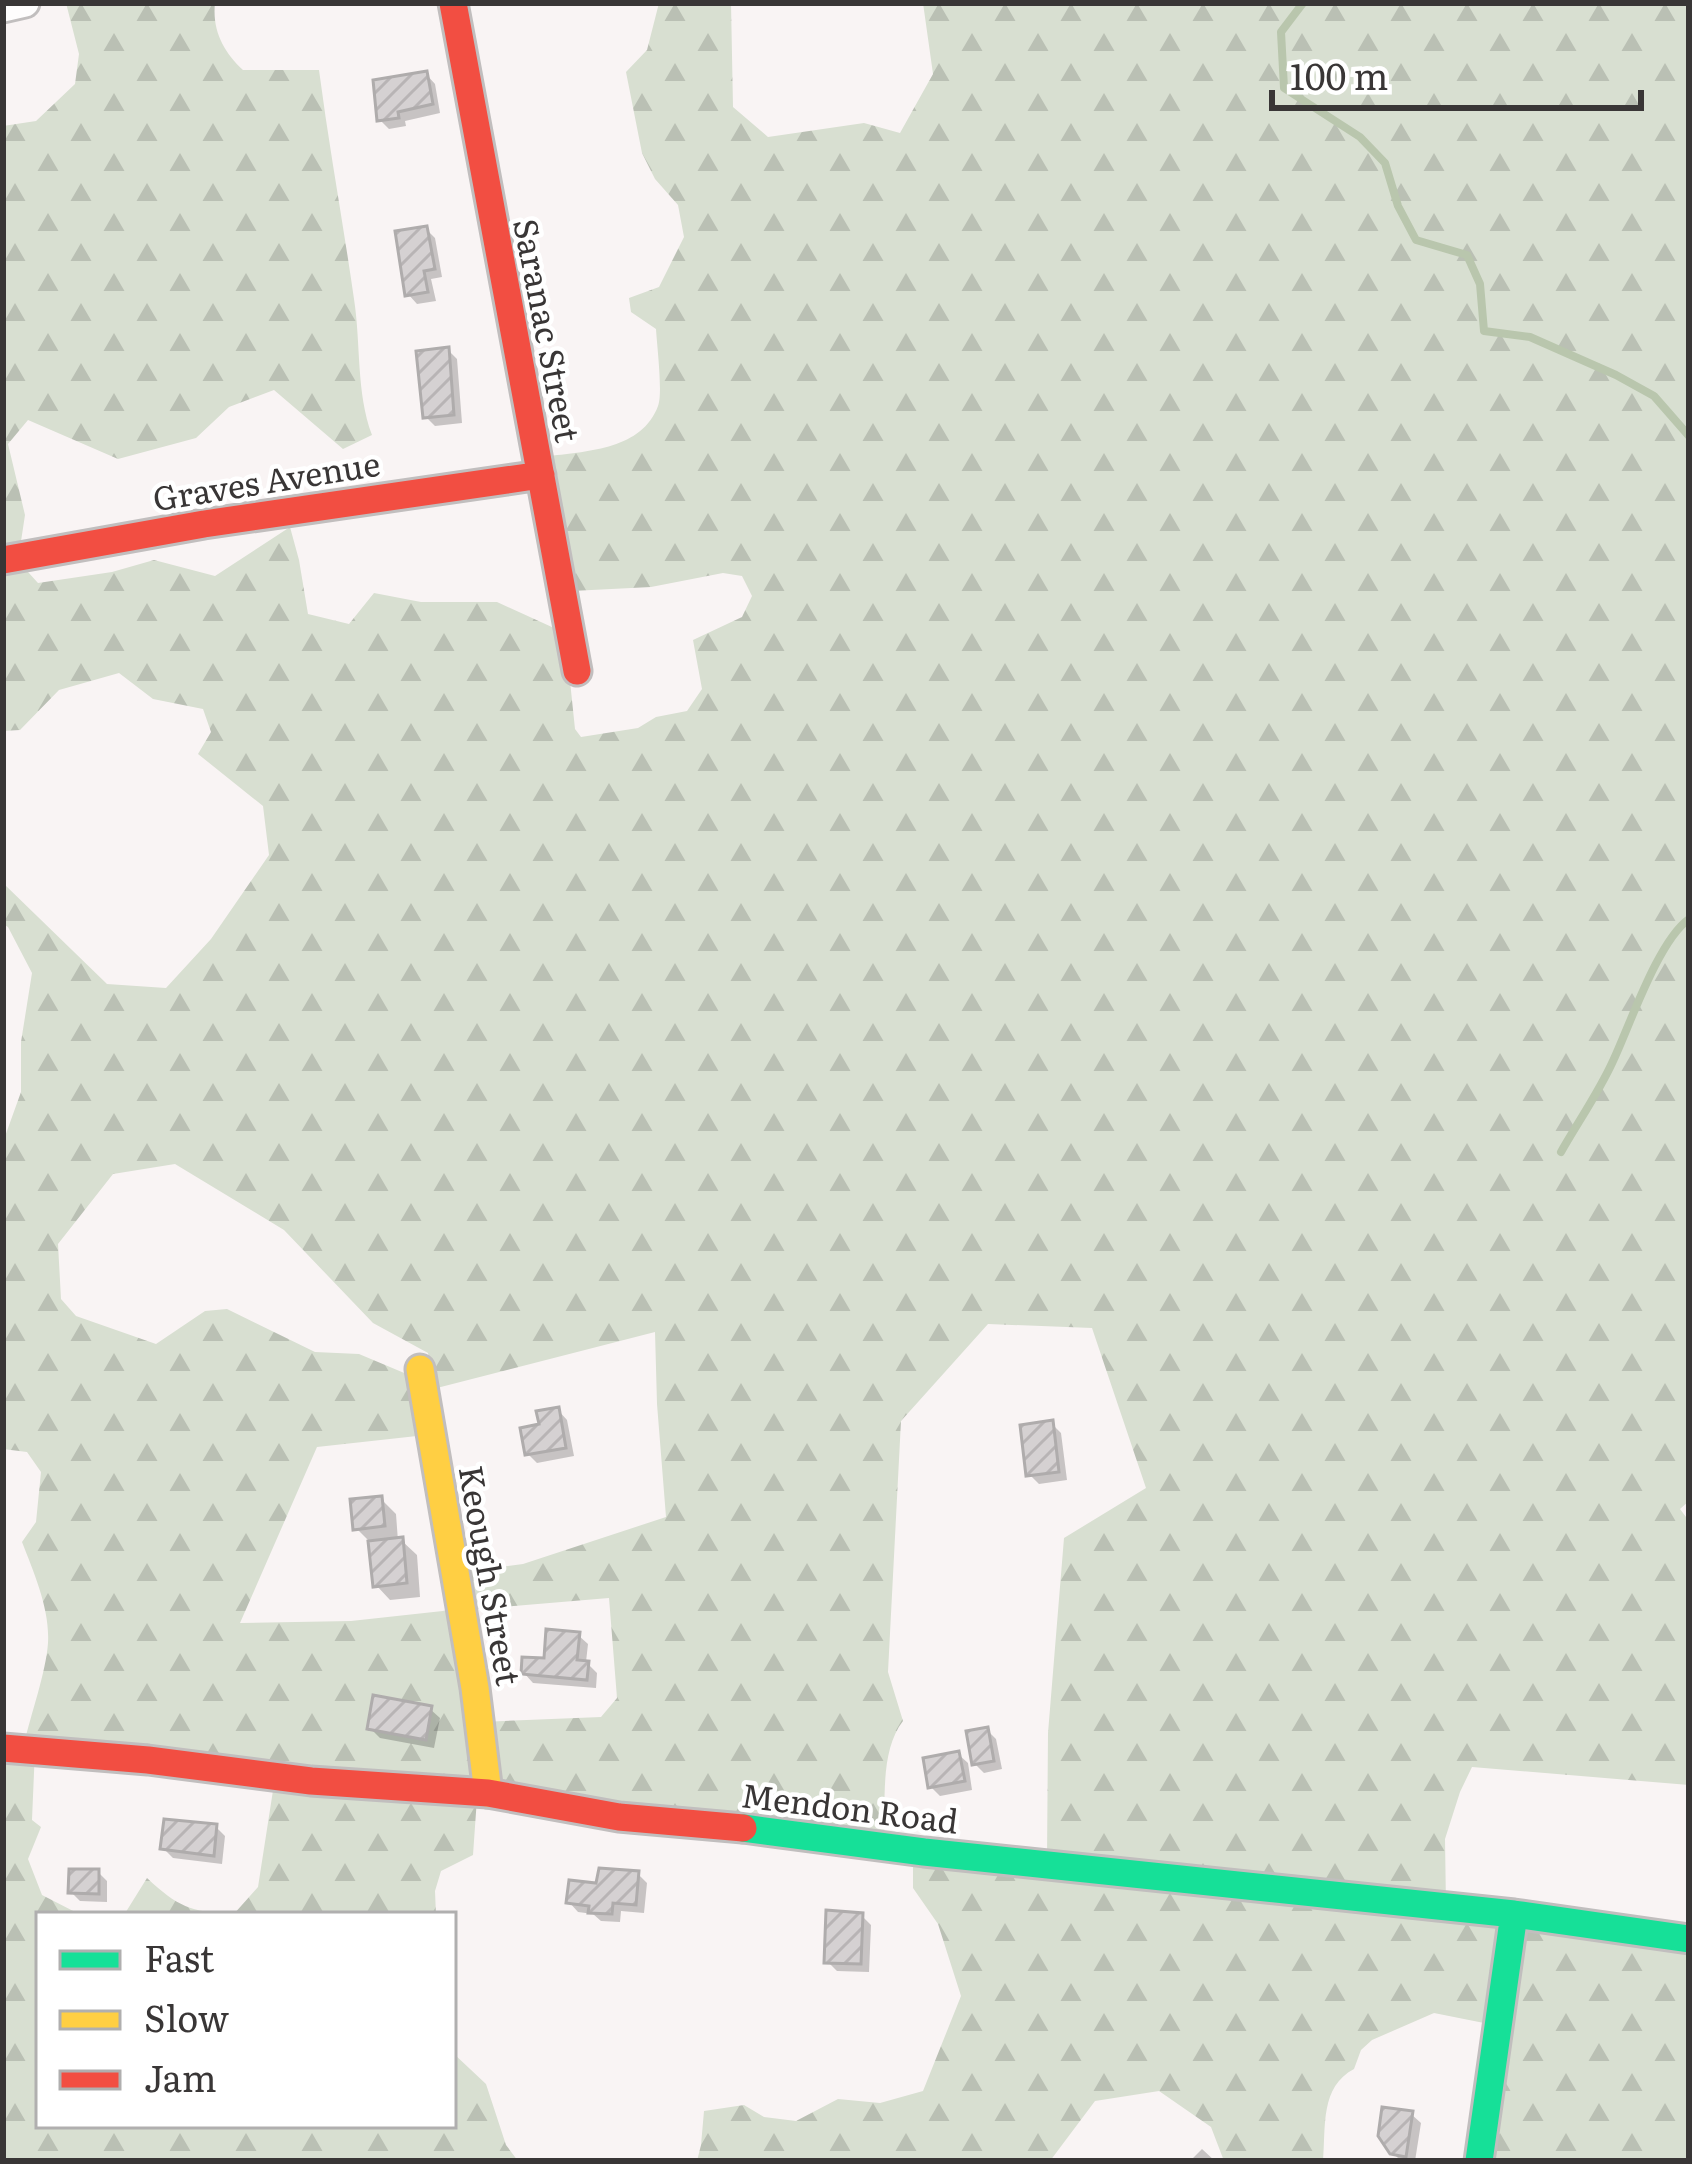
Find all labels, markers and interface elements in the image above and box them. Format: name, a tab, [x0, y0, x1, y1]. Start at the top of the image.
scale bar	[1272, 36, 1641, 110]
text: 100 m	[1290, 48, 1388, 101]
street label: Saranac Street	[503, 214, 595, 447]
street label: Graves Avenue	[149, 437, 383, 521]
street label: Keough Street	[449, 1461, 536, 1689]
street label: Mendon Road	[739, 1768, 961, 1844]
legend	[36, 1912, 456, 2128]
text: Fast	[144, 1930, 215, 1983]
text: Slow	[144, 1990, 229, 2043]
text: Jam	[144, 2050, 217, 2103]

